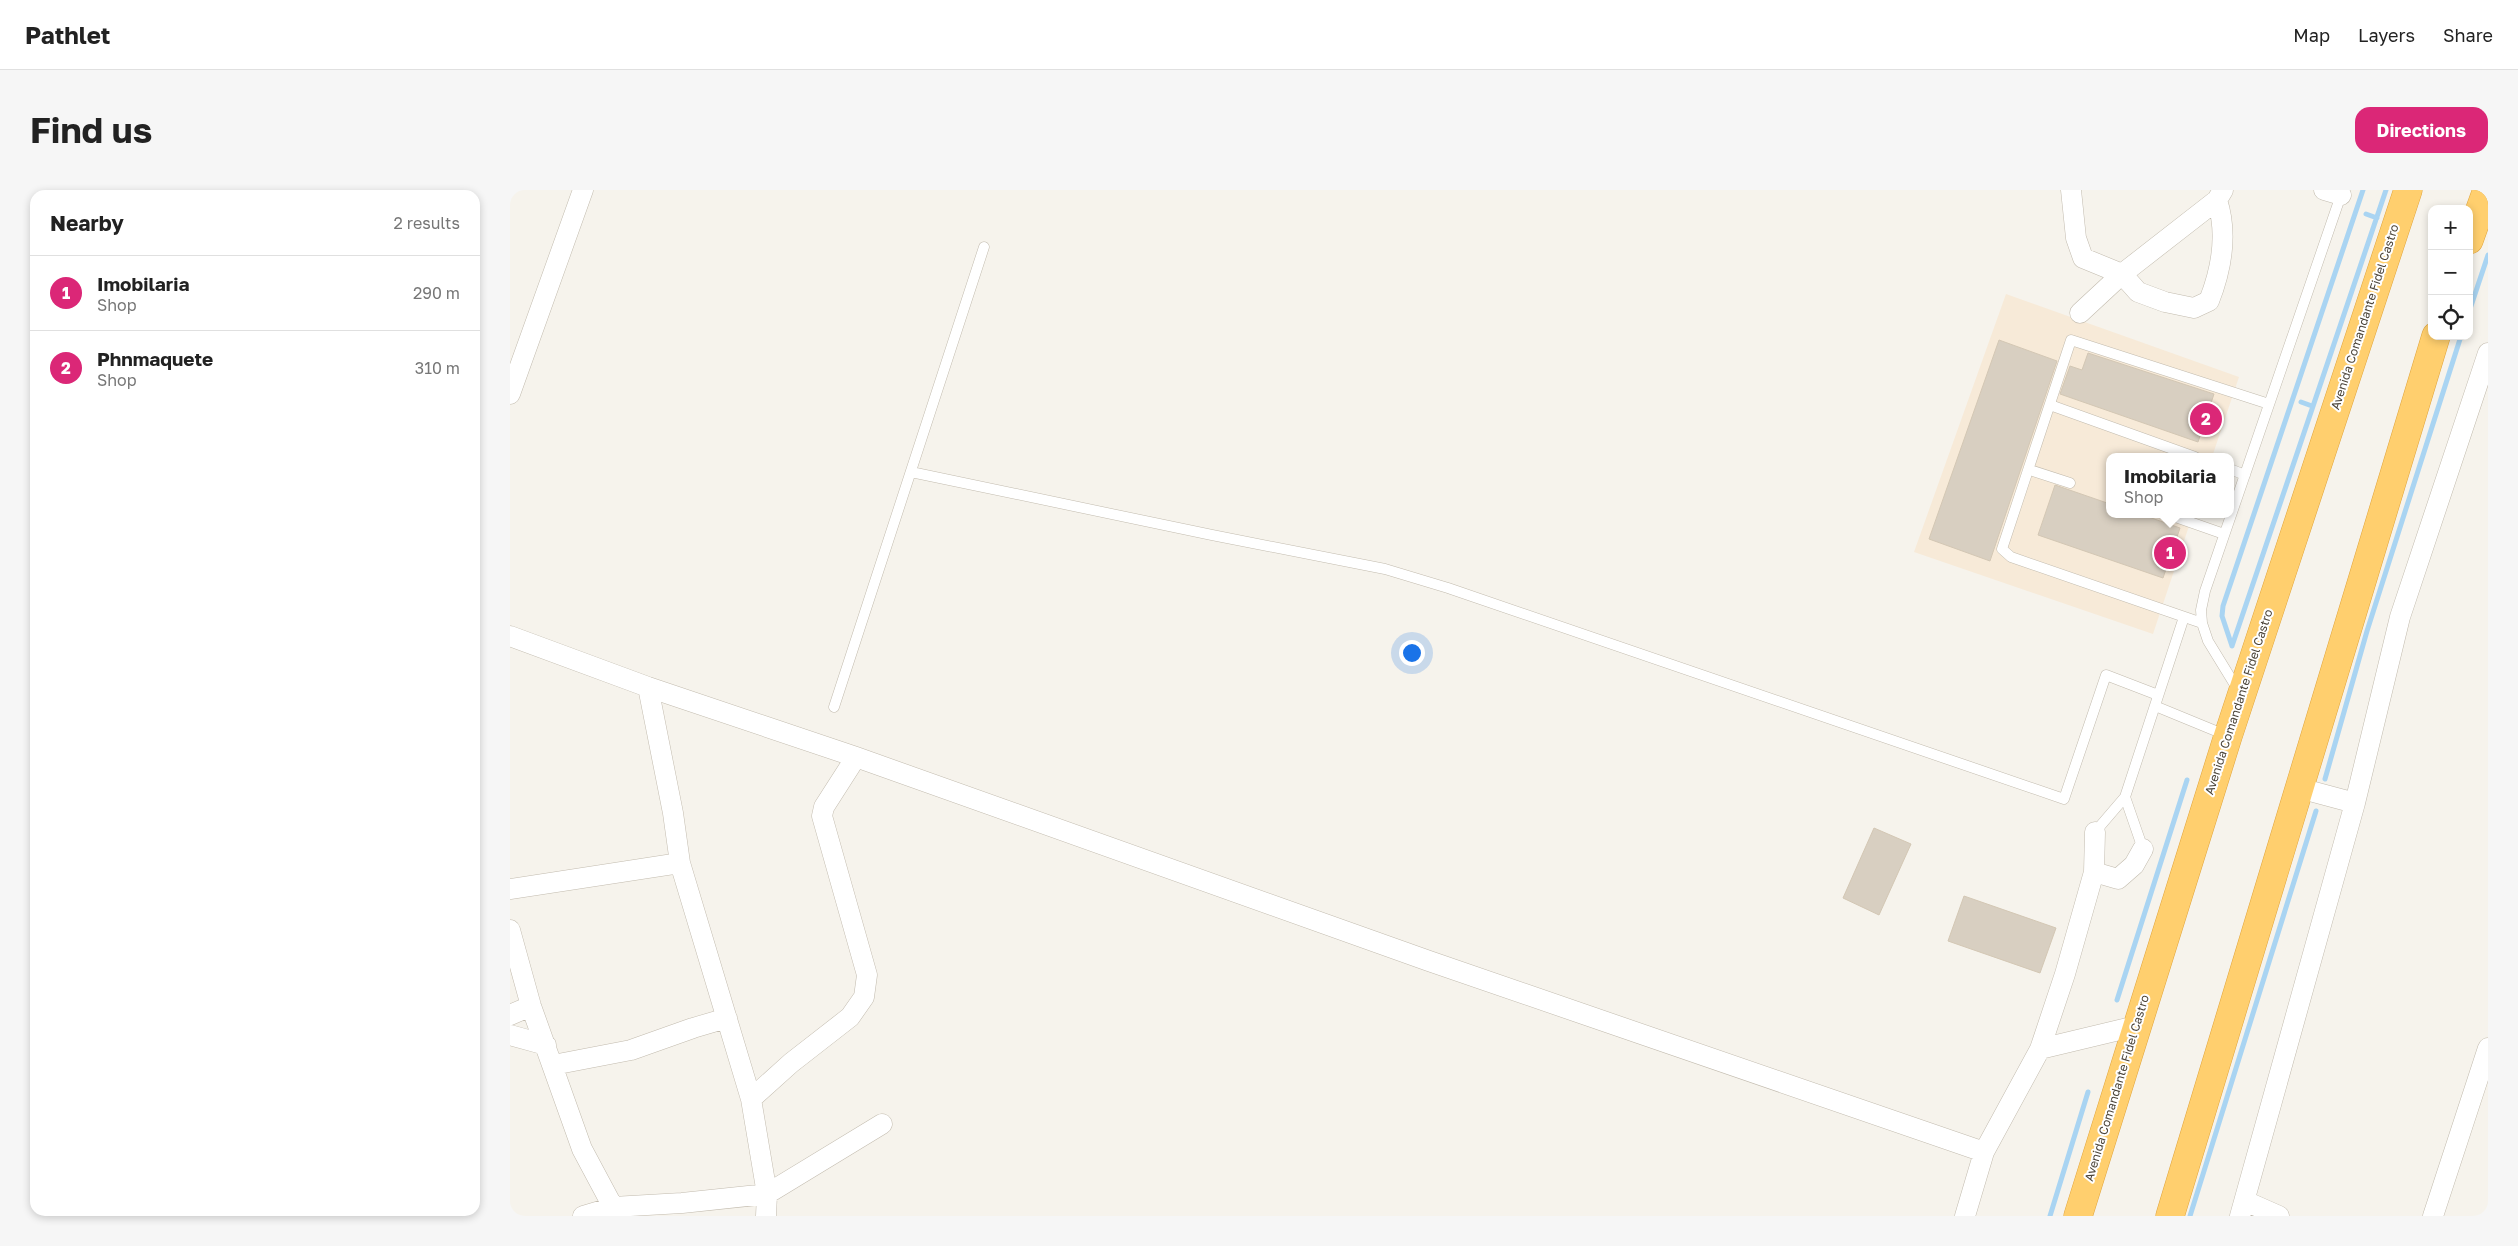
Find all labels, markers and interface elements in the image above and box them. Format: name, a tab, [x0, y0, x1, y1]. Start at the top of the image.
text: Pathlet	[25, 20, 110, 49]
text: Map	[2293, 24, 2330, 46]
text: Layers	[2358, 24, 2415, 46]
text: Share	[2443, 24, 2493, 46]
button: Directions	[2355, 107, 2488, 153]
text: Find us	[30, 109, 152, 151]
map controls	[2428, 205, 2473, 340]
button: +	[2428, 205, 2473, 250]
text: Nearby	[50, 210, 124, 236]
text: 2 results	[394, 213, 460, 233]
street label: Avenida Comandante Fidel Castro	[2327, 222, 2402, 412]
button: −	[2428, 250, 2473, 295]
text: Imobilaria	[97, 272, 189, 295]
text: 1	[62, 283, 70, 303]
text: 290 m	[413, 283, 460, 303]
text: Shop	[97, 295, 137, 315]
button: locate	[2428, 295, 2473, 340]
text: Phnmaquete	[97, 347, 213, 370]
text: 2	[61, 358, 71, 378]
text: 310 m	[415, 358, 460, 378]
text: Shop	[97, 370, 137, 390]
pin: 2	[2190, 400, 2222, 438]
popup	[2106, 453, 2234, 518]
text: Imobilaria	[2124, 464, 2216, 487]
text: Shop	[2124, 487, 2163, 507]
pin: 1	[2154, 534, 2186, 572]
street label: Avenida Comandante Fidel Castro	[2201, 607, 2276, 797]
your location	[1399, 640, 1425, 666]
street label: Avenida Comandante Fidel Castro	[2081, 993, 2152, 1183]

